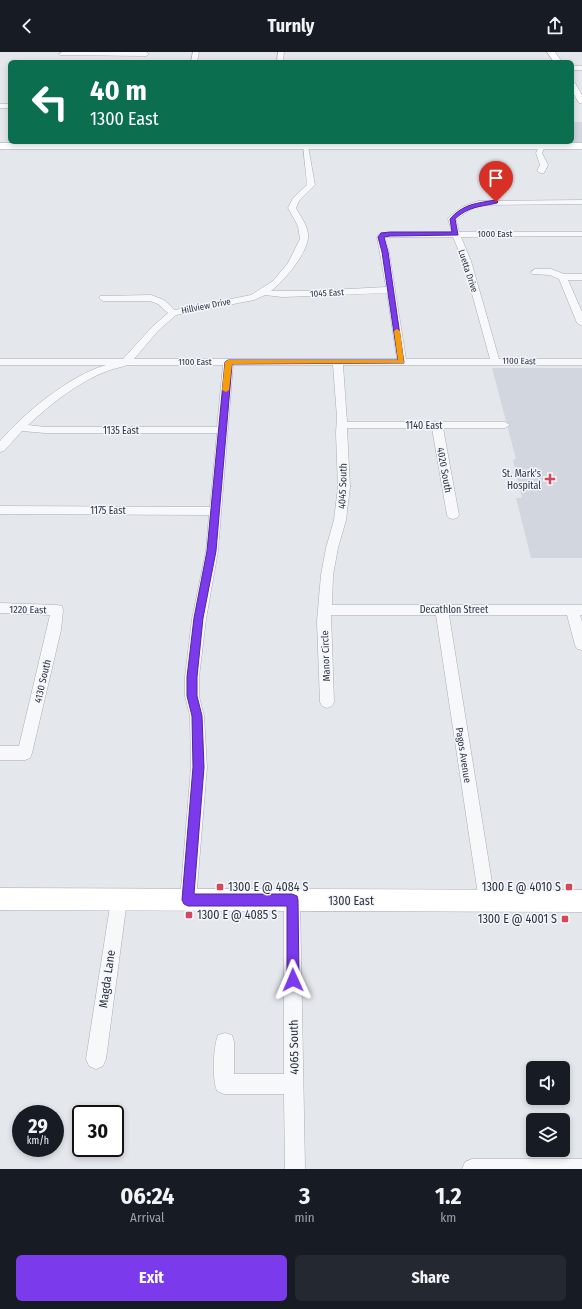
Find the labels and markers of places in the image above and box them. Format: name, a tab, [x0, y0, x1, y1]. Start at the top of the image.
pin	[479, 161, 513, 202]
place label: St. Mark's Hospital	[502, 468, 541, 492]
marker: St. Mark's Hospital	[544, 473, 556, 485]
place label: 1300 E @ 4084 S	[228, 880, 308, 894]
place label: 1300 E @ 4010 S	[482, 880, 561, 894]
marker: 1300 E @ 4084 S	[215, 882, 225, 892]
marker: 1300 E @ 4010 S	[564, 882, 574, 892]
place label: 1300 E @ 4085 S	[197, 908, 277, 922]
marker: 1300 E @ 4085 S	[184, 910, 194, 920]
place label: 1300 E @ 4001 S	[478, 912, 557, 926]
marker: 1300 E @ 4001 S	[560, 914, 570, 924]

